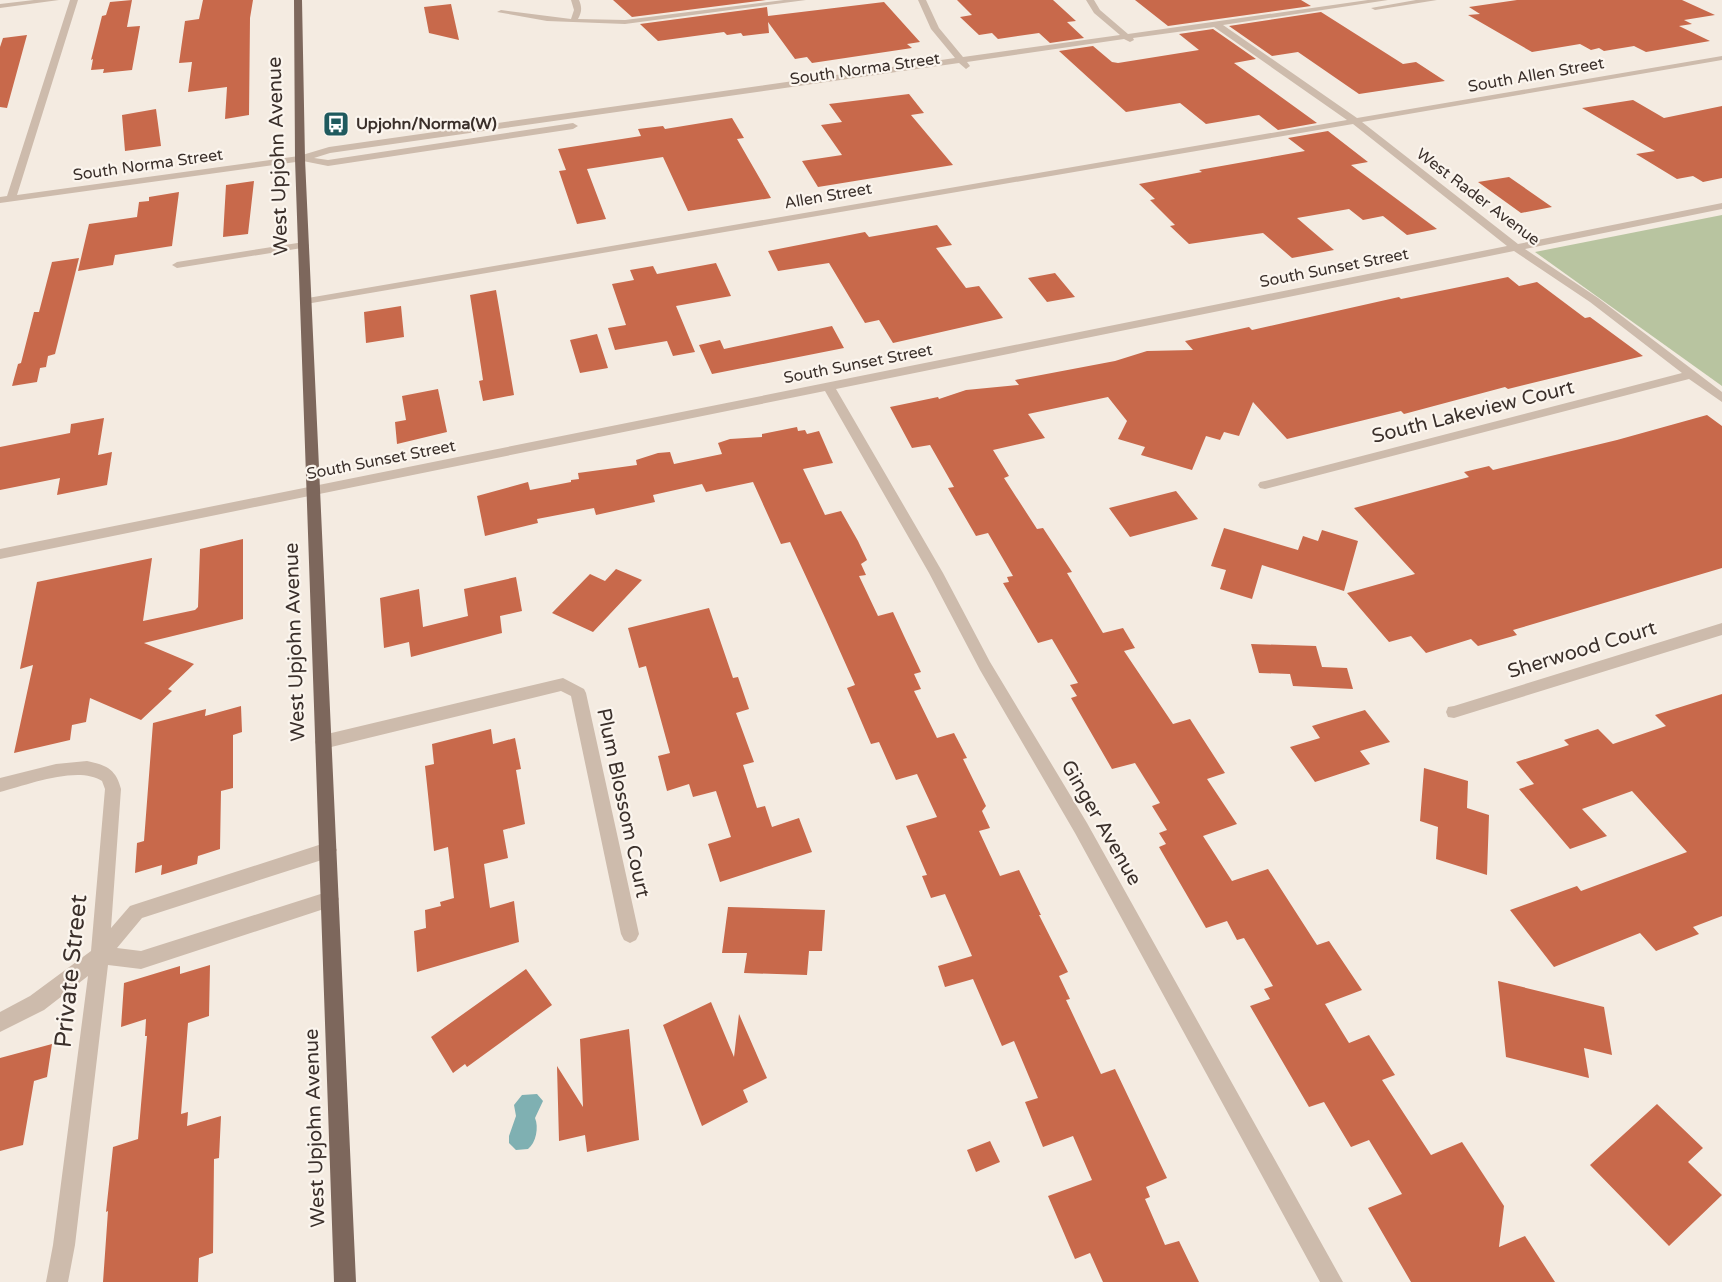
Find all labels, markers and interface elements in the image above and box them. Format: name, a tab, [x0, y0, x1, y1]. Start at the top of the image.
street label: South Norma Street	[789, 49, 941, 89]
street label: South Allen Street	[1466, 53, 1606, 97]
street label: West Upjohn Avenue	[263, 56, 293, 256]
bus stop icon: Upjohn/Norma(W)	[321, 109, 351, 139]
place label: Upjohn/Norma(W)	[356, 114, 497, 134]
street label: West Rader Avenue	[1412, 144, 1544, 250]
street label: South Norma Street	[72, 145, 224, 185]
street label: Allen Street	[783, 178, 873, 214]
street label: South Sunset Street	[1258, 244, 1410, 292]
street label: South Sunset Street	[782, 340, 934, 388]
street label: South Lakeview Court	[1369, 375, 1577, 449]
street label: South Sunset Street	[305, 436, 457, 484]
street label: West Upjohn Avenue	[280, 542, 310, 742]
street label: Sherwood Court	[1505, 616, 1660, 684]
street label: Plum Blossom Court	[591, 706, 655, 900]
street label: Ginger Avenue	[1055, 756, 1147, 890]
street label: Private Street	[49, 893, 93, 1049]
street label: West Upjohn Avenue	[300, 1028, 330, 1228]

